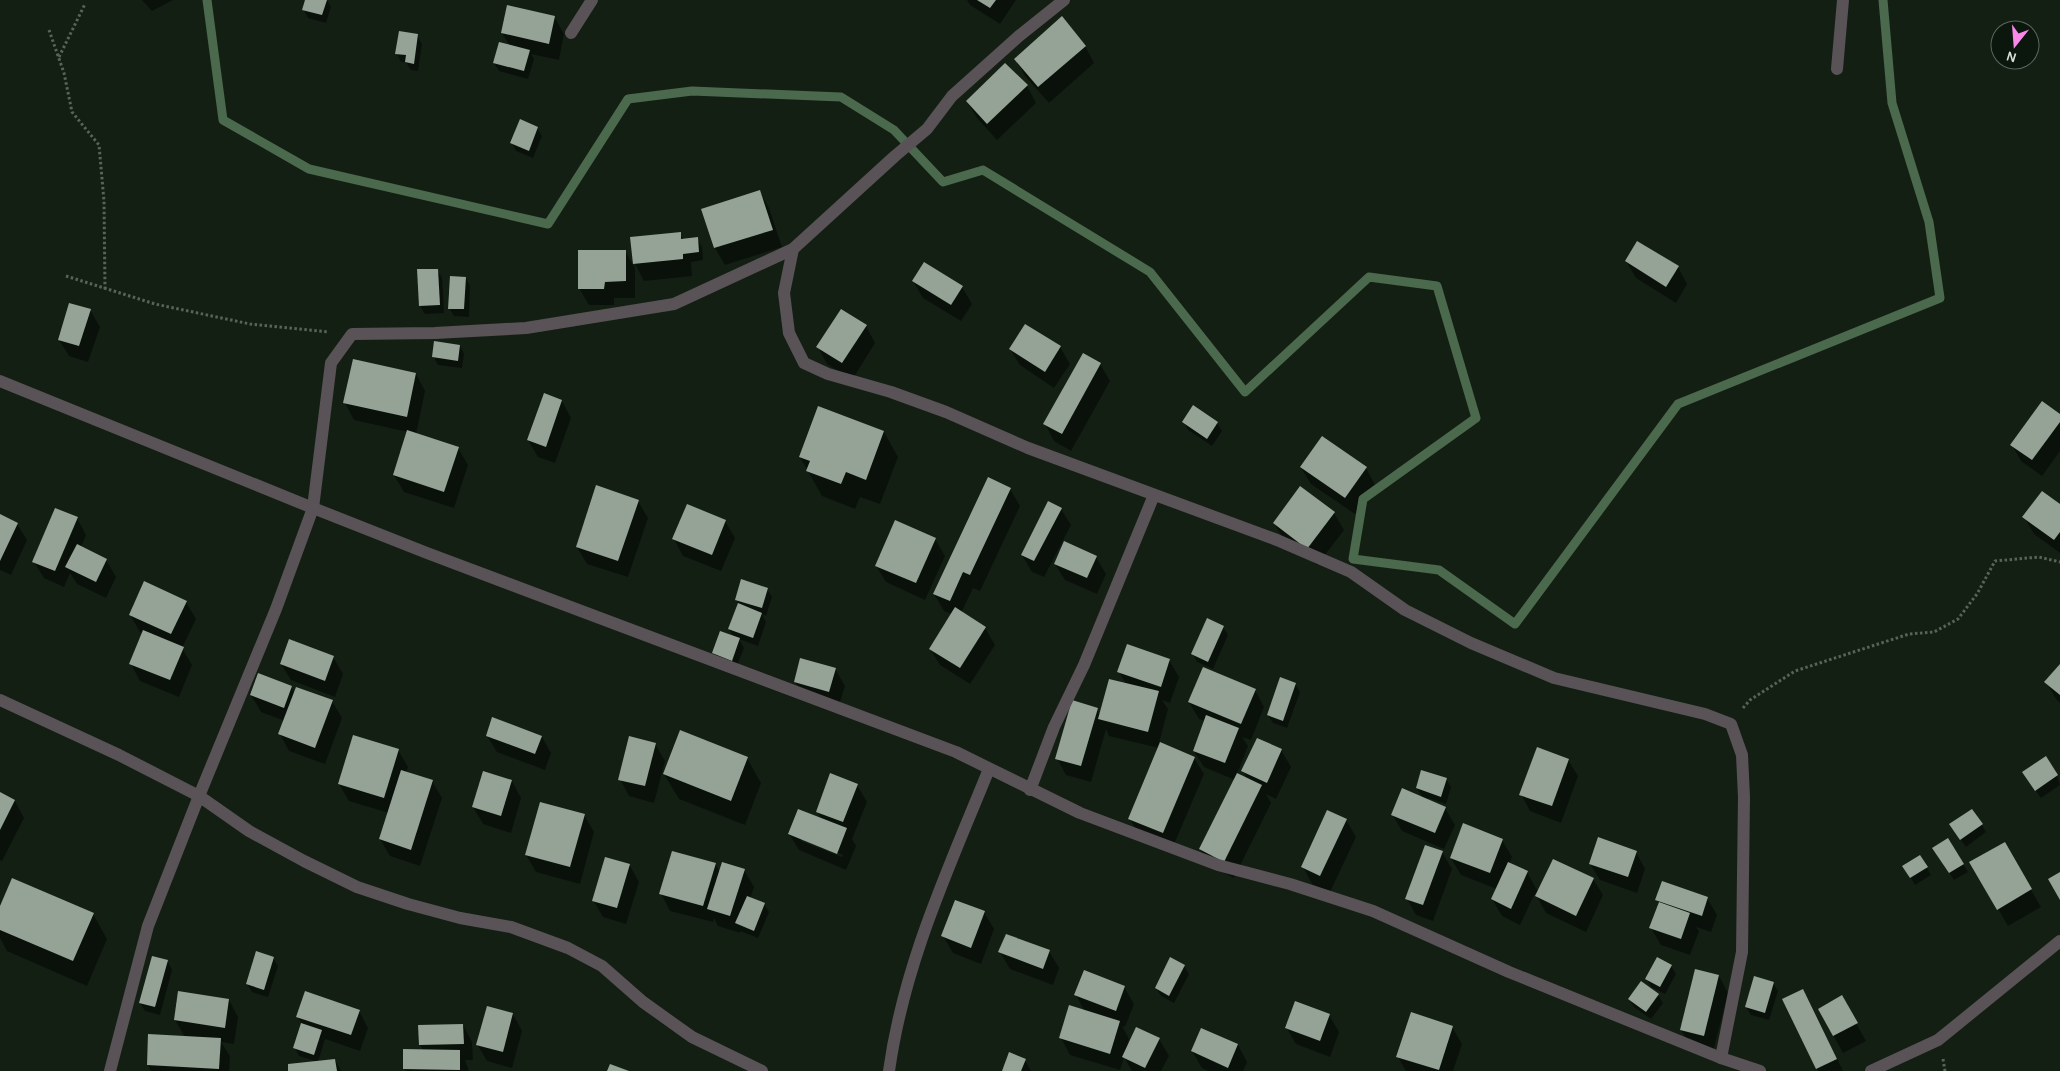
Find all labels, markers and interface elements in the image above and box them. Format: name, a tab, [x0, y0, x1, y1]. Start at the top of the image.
north arrow	[1990, 20, 2040, 70]
text: N	[2004, 47, 2019, 67]

